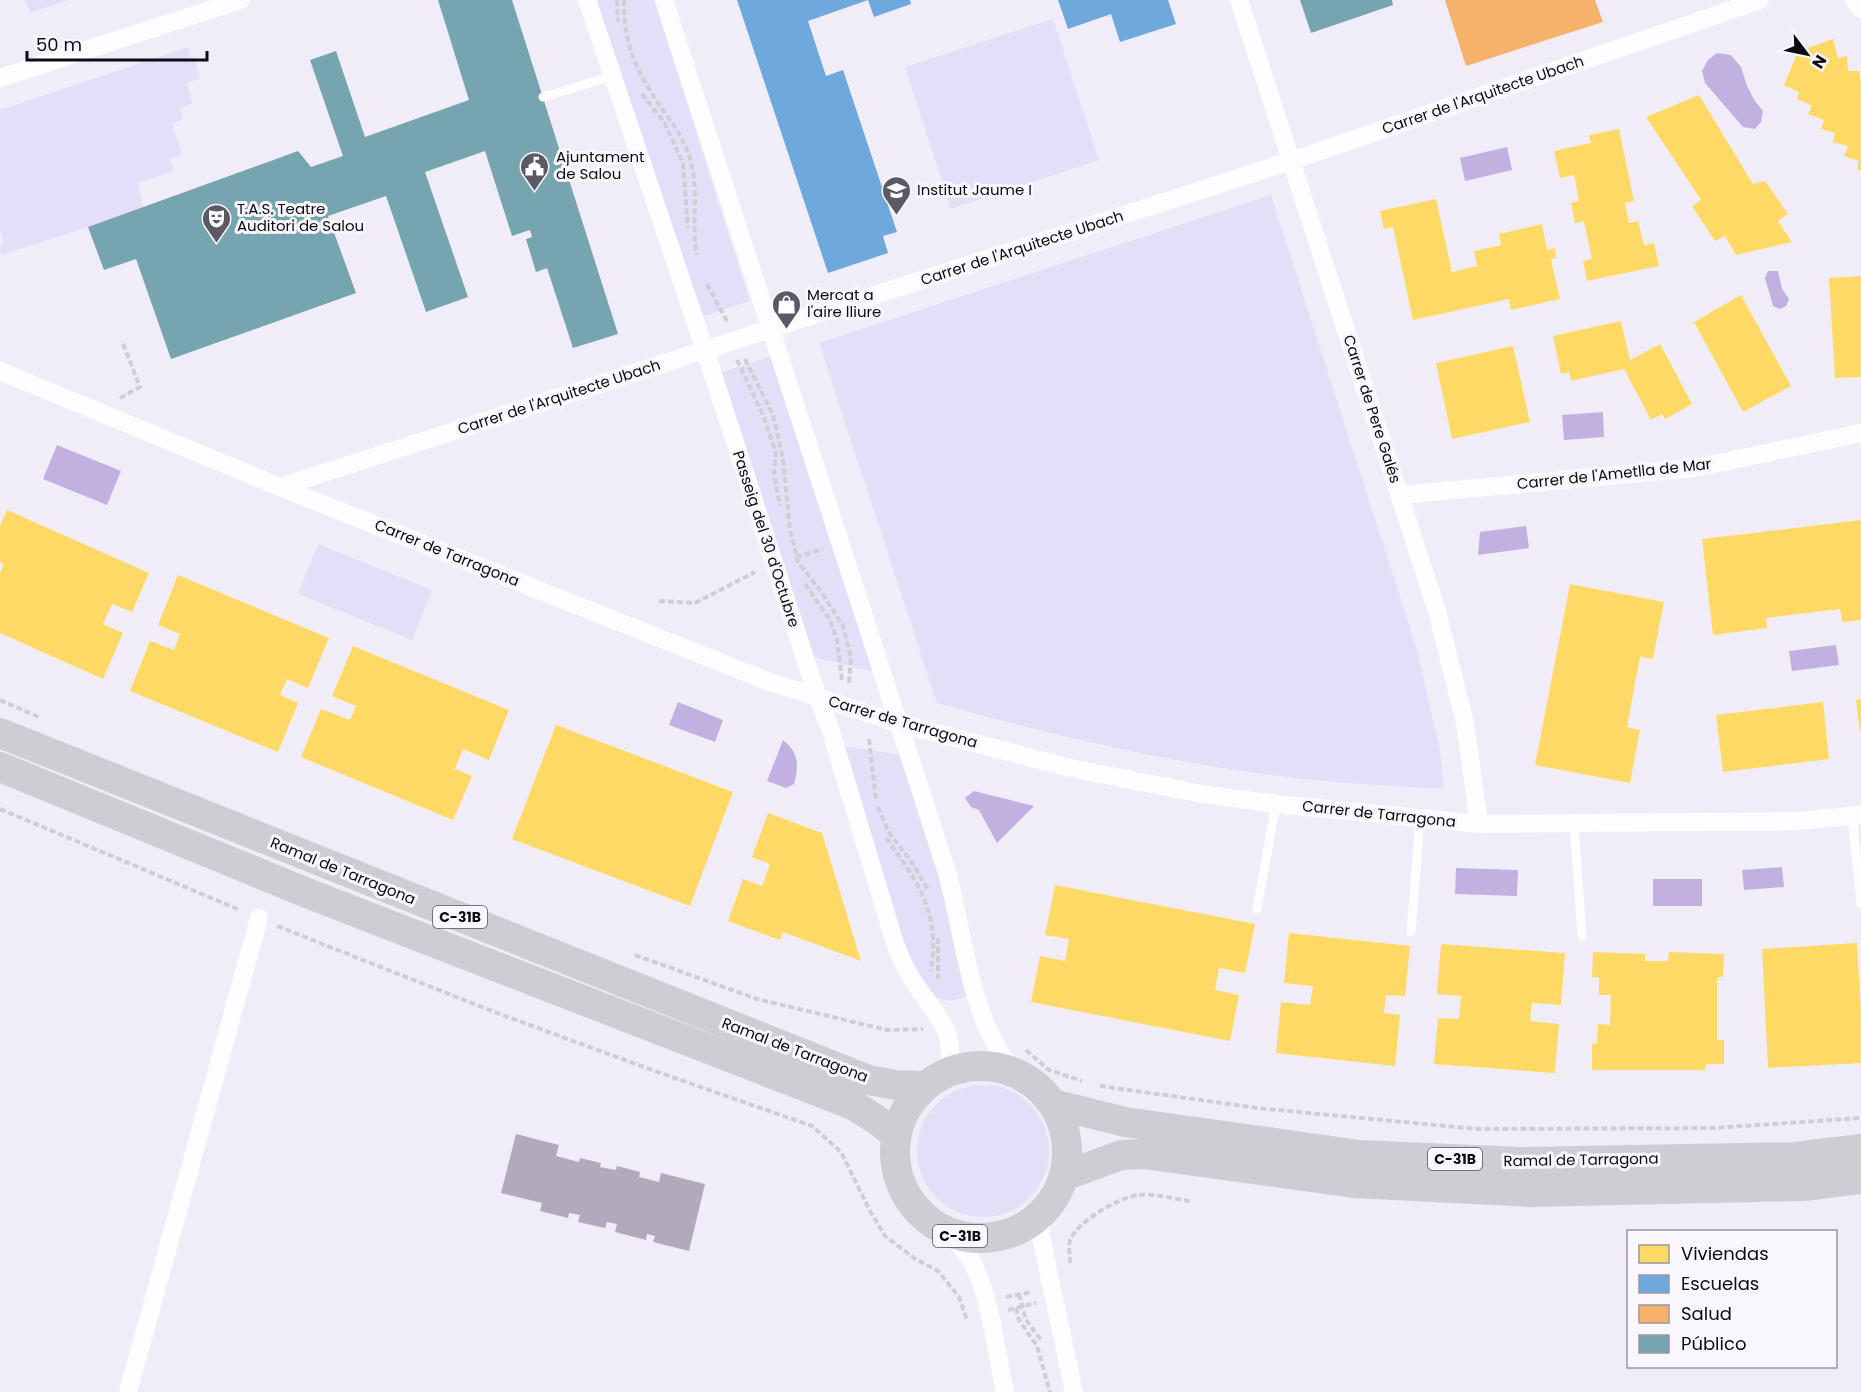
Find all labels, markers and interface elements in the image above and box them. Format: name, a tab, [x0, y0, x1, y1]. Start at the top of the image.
scale bar	[27, 24, 207, 62]
north arrow	[1777, 24, 1837, 84]
text: 50 m	[36, 32, 82, 57]
street label: Carrer de l'Arquitecte Ubach	[1379, 50, 1587, 139]
text: N	[1806, 50, 1832, 73]
place label: Ajuntament de Salou	[556, 146, 644, 184]
public building icon: Ajuntament de Salou	[519, 150, 551, 192]
school or university icon: Institut Jaume I	[880, 174, 912, 216]
place label: Institut Jaume I	[917, 179, 1032, 200]
place label: T.A.S. Teatre Auditori de Salou	[237, 198, 364, 236]
theatre icon: T.A.S. Teatre Auditori de Salou	[200, 202, 232, 244]
street label: Carrer de l'Arquitecte Ubach	[918, 205, 1126, 290]
place label: Mercat a l'aire lliure	[807, 284, 881, 322]
shop icon: Mercat a l'aire lliure	[770, 288, 802, 330]
street label: Carrer de Pere Galés	[1339, 332, 1406, 486]
street label: Carrer de l'Arquitecte Ubach	[455, 354, 663, 439]
street label: Passeig del 30 d'Octubre	[728, 448, 805, 630]
street label: Carrer de l'Ametlla de Mar	[1516, 453, 1713, 494]
street label: Carrer de Tarragona	[372, 514, 523, 591]
street label: Carrer de Tarragona	[826, 690, 980, 753]
street label: Carrer de Tarragona	[1301, 795, 1457, 832]
street label: Ramal de Tarragona	[267, 832, 419, 909]
road number: C-31B	[433, 906, 487, 928]
street label: Ramal de Tarragona	[719, 1012, 871, 1087]
road number: C-31B	[1428, 1148, 1482, 1170]
street label: Ramal de Tarragona	[1503, 1148, 1659, 1171]
road number: C-31B	[933, 1225, 987, 1247]
legend	[1627, 1230, 1837, 1368]
text: Viviendas	[1681, 1241, 1769, 1266]
text: Escuelas	[1681, 1271, 1759, 1296]
text: Salud	[1681, 1301, 1732, 1326]
text: Público	[1681, 1331, 1746, 1356]

